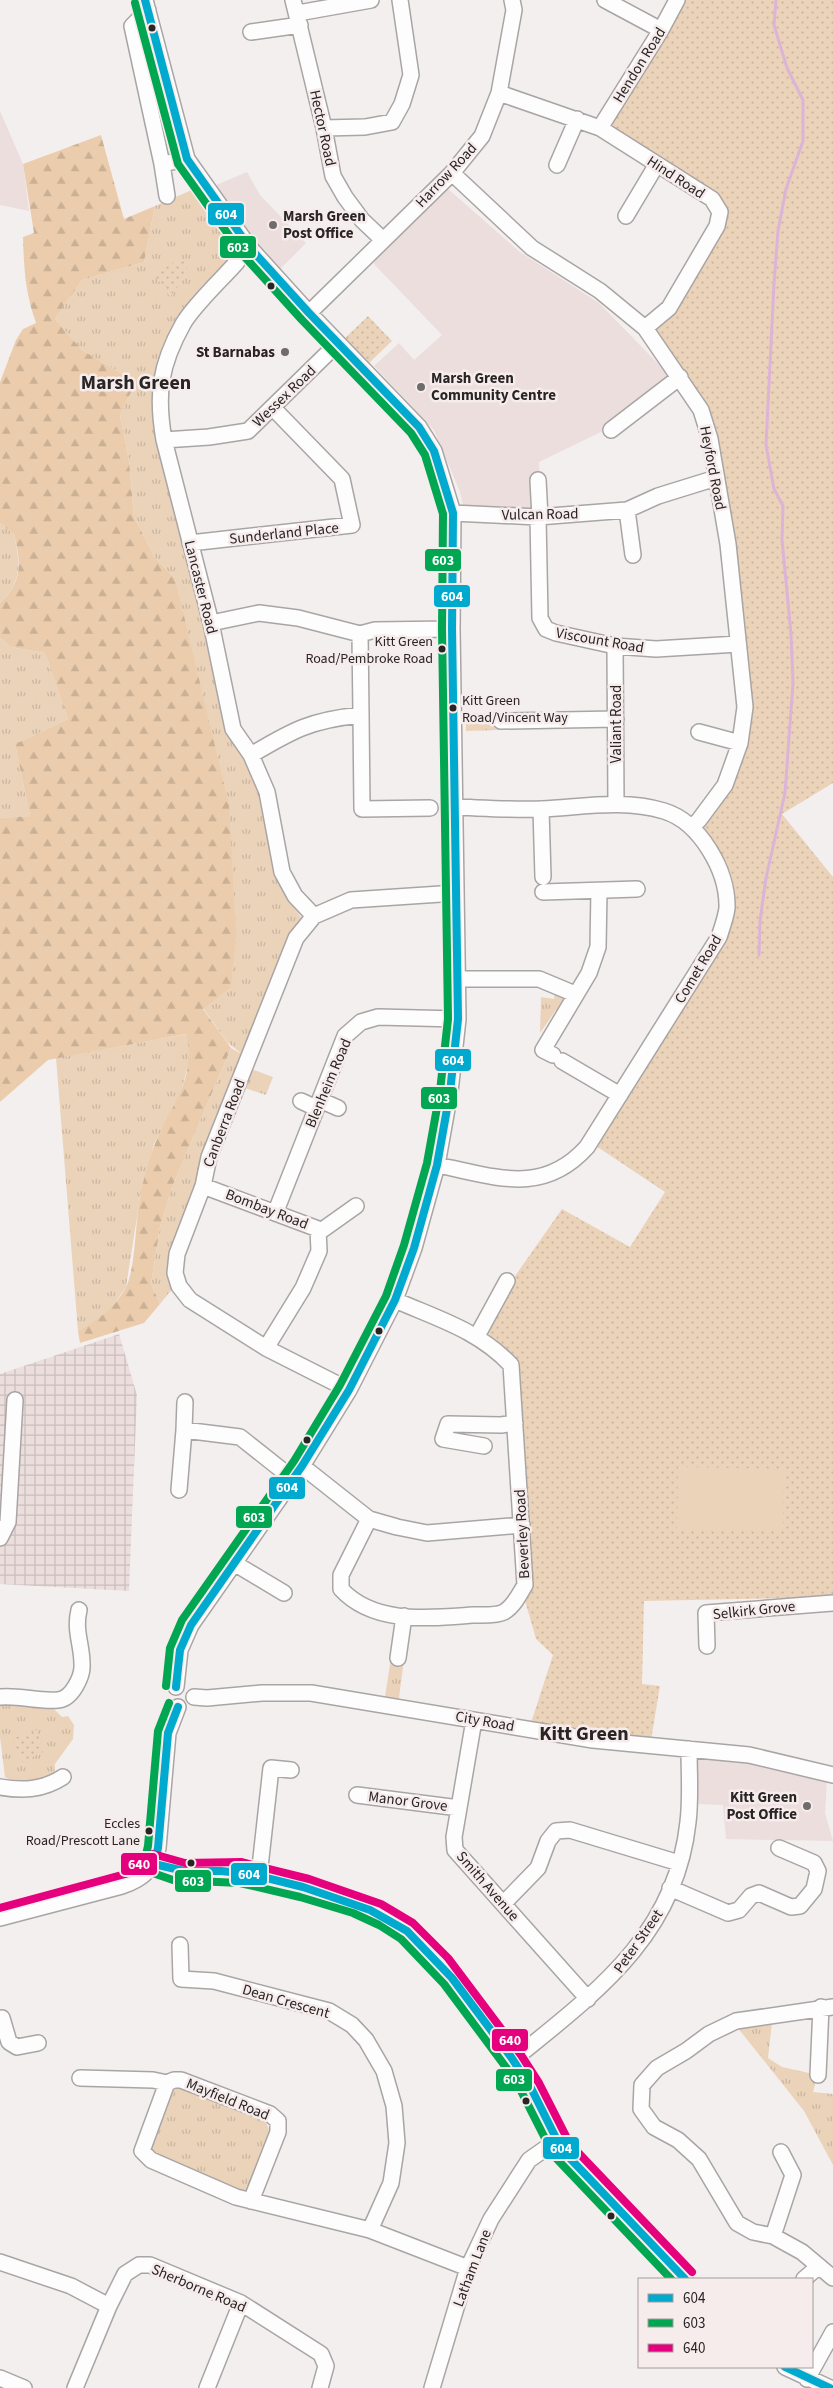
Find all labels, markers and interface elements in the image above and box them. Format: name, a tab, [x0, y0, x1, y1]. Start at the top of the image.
unlabelled marker	[147, 23, 157, 33]
street label: Hendon Road	[608, 24, 671, 107]
street label: Hector Road	[304, 88, 341, 168]
street label: Harrow Road	[411, 138, 482, 212]
street label: Hind Road	[643, 151, 709, 204]
line badge: 604	[207, 202, 245, 226]
text: 604	[215, 205, 238, 225]
place label: Marsh Green Post Office	[283, 206, 366, 244]
marker: Marsh Green Post Office	[267, 219, 279, 231]
line badge: 603	[219, 235, 257, 259]
text: 603	[227, 238, 249, 258]
unlabelled marker	[266, 281, 276, 291]
place label: St Barnabas	[196, 342, 275, 363]
marker: St Barnabas	[279, 346, 291, 358]
street label: Wessex Road	[248, 361, 321, 432]
place label: Marsh Green Community Centre	[431, 368, 556, 406]
district label: Marsh Green	[81, 369, 191, 397]
marker: Marsh Green Community Centre	[415, 381, 427, 393]
street label: Heyford Road	[694, 424, 731, 512]
street label: Vulcan Road	[501, 503, 579, 526]
street label: Sunderland Place	[228, 517, 340, 550]
street label: Lancaster Road	[179, 538, 222, 636]
line badge: 603	[424, 548, 462, 572]
text: 603	[432, 551, 454, 571]
line badge: 604	[433, 584, 471, 608]
text: 604	[441, 587, 464, 607]
street label: Viscount Road	[554, 622, 646, 659]
place label: Kitt Green Road/Pembroke Road	[305, 632, 433, 669]
marker: Kitt Green Road/Pembroke Road	[437, 644, 447, 654]
street label: Valiant Road	[606, 685, 627, 763]
place label: Kitt Green Road/Vincent Way	[462, 691, 568, 728]
marker: Kitt Green Road/Vincent Way	[448, 703, 458, 713]
street label: Comet Road	[670, 931, 727, 1008]
street label: Blenheim Road	[300, 1035, 357, 1131]
line badge: 604	[434, 1048, 472, 1072]
text: 604	[442, 1051, 465, 1071]
street label: Canberra Road	[198, 1076, 251, 1170]
line badge: 603	[420, 1086, 458, 1110]
text: 603	[428, 1089, 450, 1109]
street label: Bombay Road	[222, 1184, 311, 1235]
unlabelled marker	[374, 1326, 384, 1336]
unlabelled marker	[302, 1435, 312, 1445]
line badge: 604	[268, 1476, 306, 1500]
text: 604	[276, 1478, 299, 1498]
street label: Beverley Road	[510, 1489, 535, 1579]
line badge: 603	[235, 1505, 273, 1529]
text: 603	[243, 1508, 265, 1528]
street label: Selkirk Grove	[712, 1596, 796, 1625]
street label: City Road	[454, 1706, 516, 1737]
district label: Kitt Green	[539, 1720, 629, 1748]
street label: Manor Grove	[367, 1786, 449, 1817]
place label: Kitt Green Post Office	[726, 1787, 797, 1825]
marker: Kitt Green Post Office	[801, 1800, 813, 1812]
place label: Eccles Road/Prescott Lane	[26, 1814, 140, 1851]
marker: Eccles Road/Prescott Lane	[144, 1826, 154, 1836]
street label: Smith Avenue	[451, 1847, 524, 1926]
line badge: 640	[120, 1852, 158, 1876]
text: 640	[128, 1855, 150, 1875]
unlabelled marker	[186, 1858, 196, 1868]
line badge: 604	[230, 1862, 268, 1886]
text: 604	[238, 1865, 261, 1885]
line badge: 603	[174, 1869, 212, 1893]
text: 603	[182, 1872, 204, 1892]
street label: Peter Street	[609, 1905, 668, 1977]
street label: Dean Crescent	[240, 1979, 332, 2024]
line badge: 640	[491, 2028, 529, 2052]
text: 640	[499, 2031, 521, 2051]
line badge: 603	[495, 2068, 533, 2092]
text: 603	[503, 2070, 525, 2090]
street label: Mayfield Road	[183, 2073, 273, 2126]
unlabelled marker	[521, 2096, 531, 2106]
line badge: 604	[542, 2136, 580, 2160]
text: 604	[550, 2139, 573, 2159]
unlabelled marker	[606, 2211, 616, 2221]
street label: Latham Lane	[448, 2226, 497, 2310]
street label: Sherborne Road	[148, 2259, 250, 2318]
legend	[638, 2278, 813, 2368]
text: 604	[683, 2288, 706, 2309]
text: 603	[683, 2313, 705, 2334]
text: 640	[683, 2338, 705, 2359]

